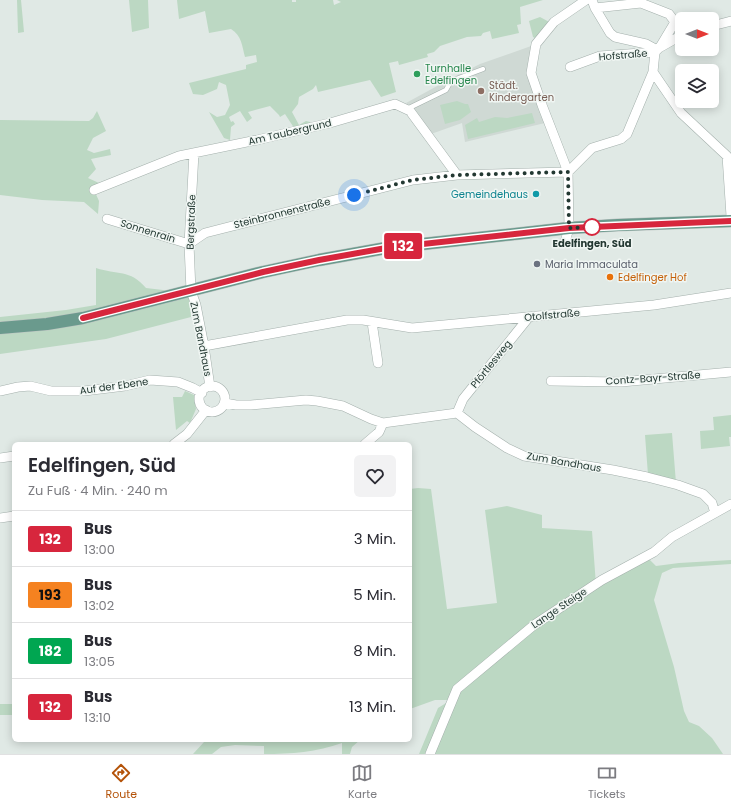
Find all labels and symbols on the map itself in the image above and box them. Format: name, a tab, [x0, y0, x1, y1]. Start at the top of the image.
north arrow	[675, 12, 719, 56]
street label: Hofstraße	[598, 45, 648, 65]
place label: Turnhalle Edelfingen	[425, 61, 477, 88]
marker: Turnhalle Edelfingen	[412, 69, 422, 79]
place label: Städt. Kindergarten	[489, 78, 554, 105]
marker: Städt. Kindergarten	[476, 86, 486, 96]
street label: Am Taubergrund	[247, 115, 333, 149]
your location	[344, 185, 364, 205]
place label: Gemeindehaus	[451, 187, 528, 202]
marker: Gemeindehaus	[531, 189, 541, 199]
street label: Bergstraße	[183, 194, 199, 250]
street label: Steinbronnenstraße	[232, 194, 332, 232]
street label: Sonnenrain	[119, 215, 177, 247]
marker: Edelfingen, Süd	[583, 218, 601, 236]
line badge: 132	[380, 233, 426, 259]
place label: Edelfingen, Süd	[553, 236, 632, 251]
place label: Maria Immaculata	[545, 257, 638, 272]
marker: Maria Immaculata	[532, 259, 542, 269]
place label: Edelfinger Hof	[618, 270, 687, 285]
marker: Edelfinger Hof	[605, 272, 615, 282]
street label: Zum Bandhaus	[186, 300, 216, 378]
street label: Otolfstraße	[523, 305, 581, 325]
street label: Pförtlesweg	[467, 337, 515, 391]
street label: Contz-Bayr-Straße	[605, 367, 701, 389]
street label: Auf der Ebene	[79, 374, 149, 398]
street label: Zum Bandhaus	[525, 448, 603, 476]
street label: Lange Steige	[528, 584, 590, 632]

